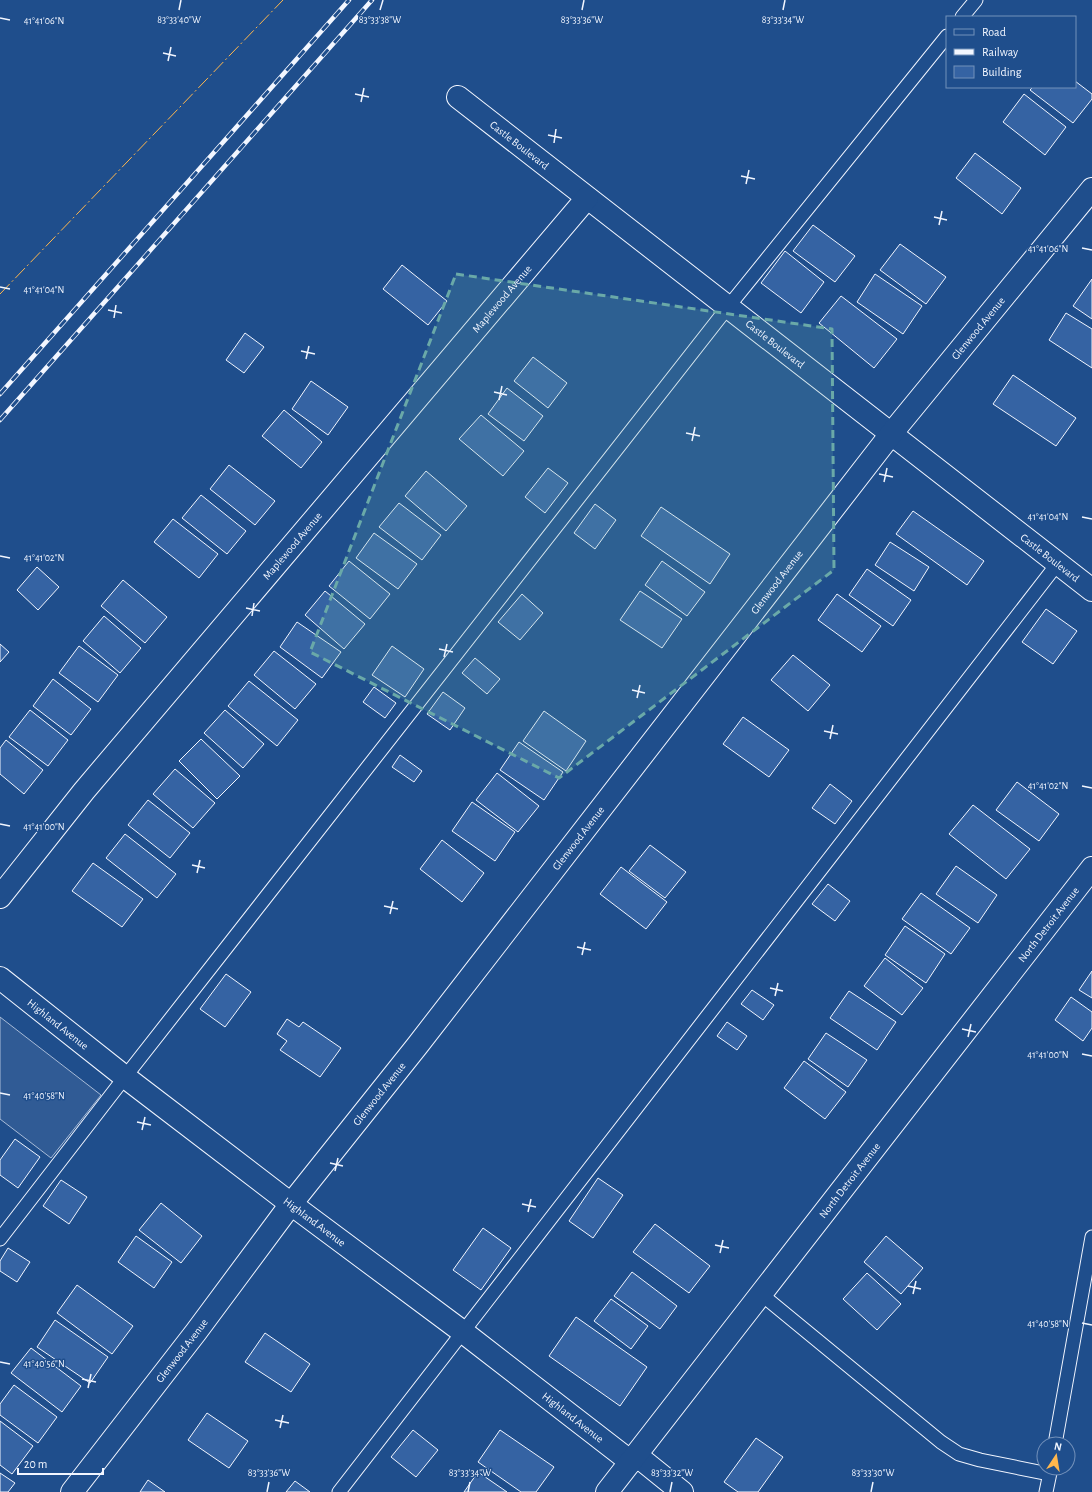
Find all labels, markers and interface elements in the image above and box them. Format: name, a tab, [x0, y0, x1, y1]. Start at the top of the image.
text: 83°33'40"W	[157, 15, 201, 25]
text: 83°33'38"W	[359, 15, 401, 25]
text: 83°33'36"W	[561, 15, 603, 25]
text: 83°33'34"W	[762, 15, 804, 25]
text: 41°41'06"N	[24, 16, 64, 26]
legend	[946, 16, 1076, 88]
text: Road	[982, 26, 1006, 38]
text: Railway	[982, 46, 1018, 59]
text: Building	[982, 66, 1022, 78]
street label: Castle Boulevard	[488, 119, 551, 171]
text: 41°41'06"N	[1028, 244, 1068, 254]
street label: Maplewood Avenue	[470, 263, 533, 334]
text: 41°41'04"N	[24, 285, 64, 295]
street label: Glenwood Avenue	[949, 295, 1007, 362]
street label: Castle Boulevard	[744, 318, 807, 370]
street label: Maplewood Avenue	[261, 510, 324, 582]
text: 41°41'04"N	[1028, 512, 1068, 522]
street label: Castle Boulevard	[1019, 531, 1082, 584]
street label: Glenwood Avenue	[748, 548, 805, 616]
text: 41°41'02"N	[24, 553, 64, 563]
text: 41°41'02"N	[1028, 781, 1068, 791]
street label: Glenwood Avenue	[550, 804, 606, 872]
text: 41°41'00"N	[23, 822, 65, 832]
street label: North Detroit Avenue	[1016, 885, 1081, 964]
street label: Highland Avenue	[25, 997, 91, 1051]
text: 41°41'00"N	[1027, 1050, 1069, 1060]
street label: Glenwood Avenue	[351, 1060, 407, 1127]
text: 41°40'58"N	[23, 1091, 65, 1101]
street label: North Detroit Avenue	[817, 1140, 882, 1220]
street label: Highland Avenue	[282, 1195, 348, 1248]
street label: Glenwood Avenue	[154, 1316, 210, 1385]
text: 41°40'58"N	[1027, 1319, 1069, 1329]
text: 41°40'56"N	[23, 1359, 65, 1369]
street label: Highland Avenue	[540, 1390, 606, 1444]
north arrow	[1036, 1436, 1076, 1476]
text: N	[1053, 1441, 1063, 1453]
scale bar	[18, 1450, 103, 1476]
text: 20 m	[24, 1458, 47, 1470]
text: 83°33'36"W	[248, 1468, 290, 1478]
text: 83°33'34"W	[449, 1468, 491, 1478]
text: 83°33'32"W	[651, 1468, 693, 1478]
text: 83°33'30"W	[852, 1468, 895, 1478]

